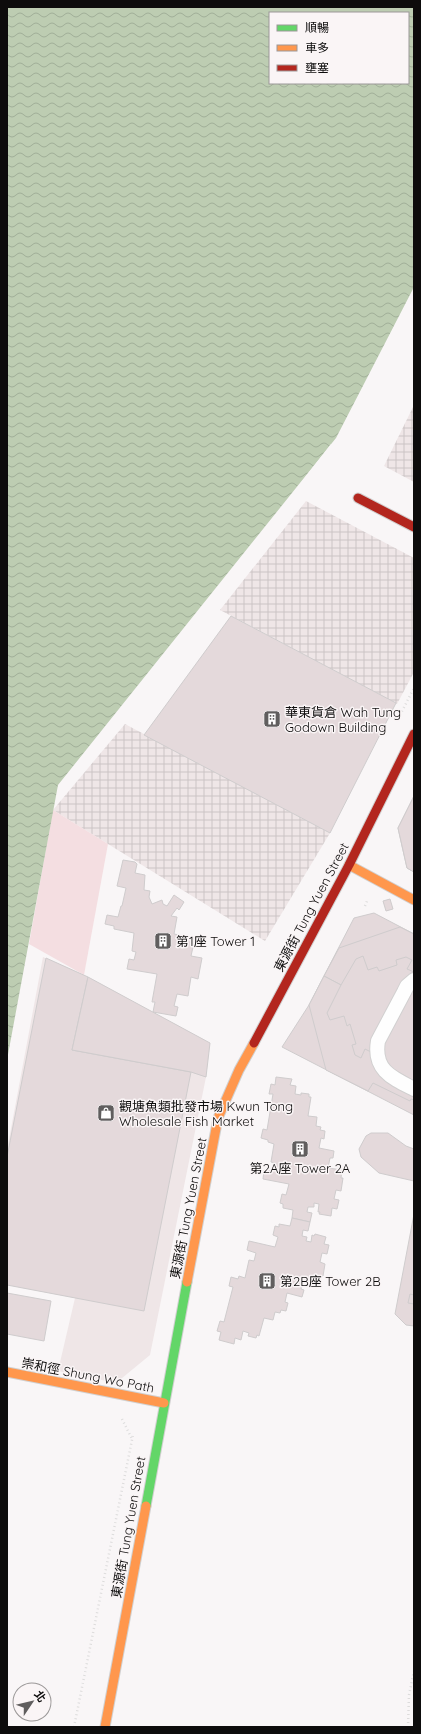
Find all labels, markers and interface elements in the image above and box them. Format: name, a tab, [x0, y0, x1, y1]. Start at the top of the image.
legend	[269, 12, 409, 84]
text: 順暢	[305, 20, 329, 35]
text: 車多	[305, 40, 329, 55]
text: 壅塞	[305, 60, 329, 75]
place label: 華東貨倉 Wah Tung Godown Building	[285, 704, 401, 735]
building icon: 華東貨倉 Wah Tung Godown Building	[262, 709, 282, 729]
street label: 東源街 Tung Yuen Street	[270, 840, 352, 974]
building icon: 第1座 Tower 1	[153, 931, 173, 951]
place label: 第1座 Tower 1	[176, 933, 255, 949]
place label: 觀塘魚類批發市場 Kwun Tong Wholesale Fish Market	[119, 1098, 293, 1129]
shop icon: 觀塘魚類批發市場 Kwun Tong Wholesale Fish Market	[96, 1103, 116, 1123]
street label: 東源街 Tung Yuen Street	[166, 1136, 210, 1280]
building icon: 第2A座 Tower 2A	[290, 1139, 310, 1159]
place label: 第2A座 Tower 2A	[250, 1160, 351, 1176]
building icon: 第2B座 Tower 2B	[257, 1271, 277, 1291]
place label: 第2B座 Tower 2B	[280, 1273, 381, 1289]
street label: 崇和徑 Shung Wo Path	[20, 1354, 156, 1396]
street label: 東源街 Tung Yuen Street	[108, 1455, 148, 1599]
north arrow	[12, 1682, 52, 1722]
text: 北	[31, 1688, 49, 1705]

